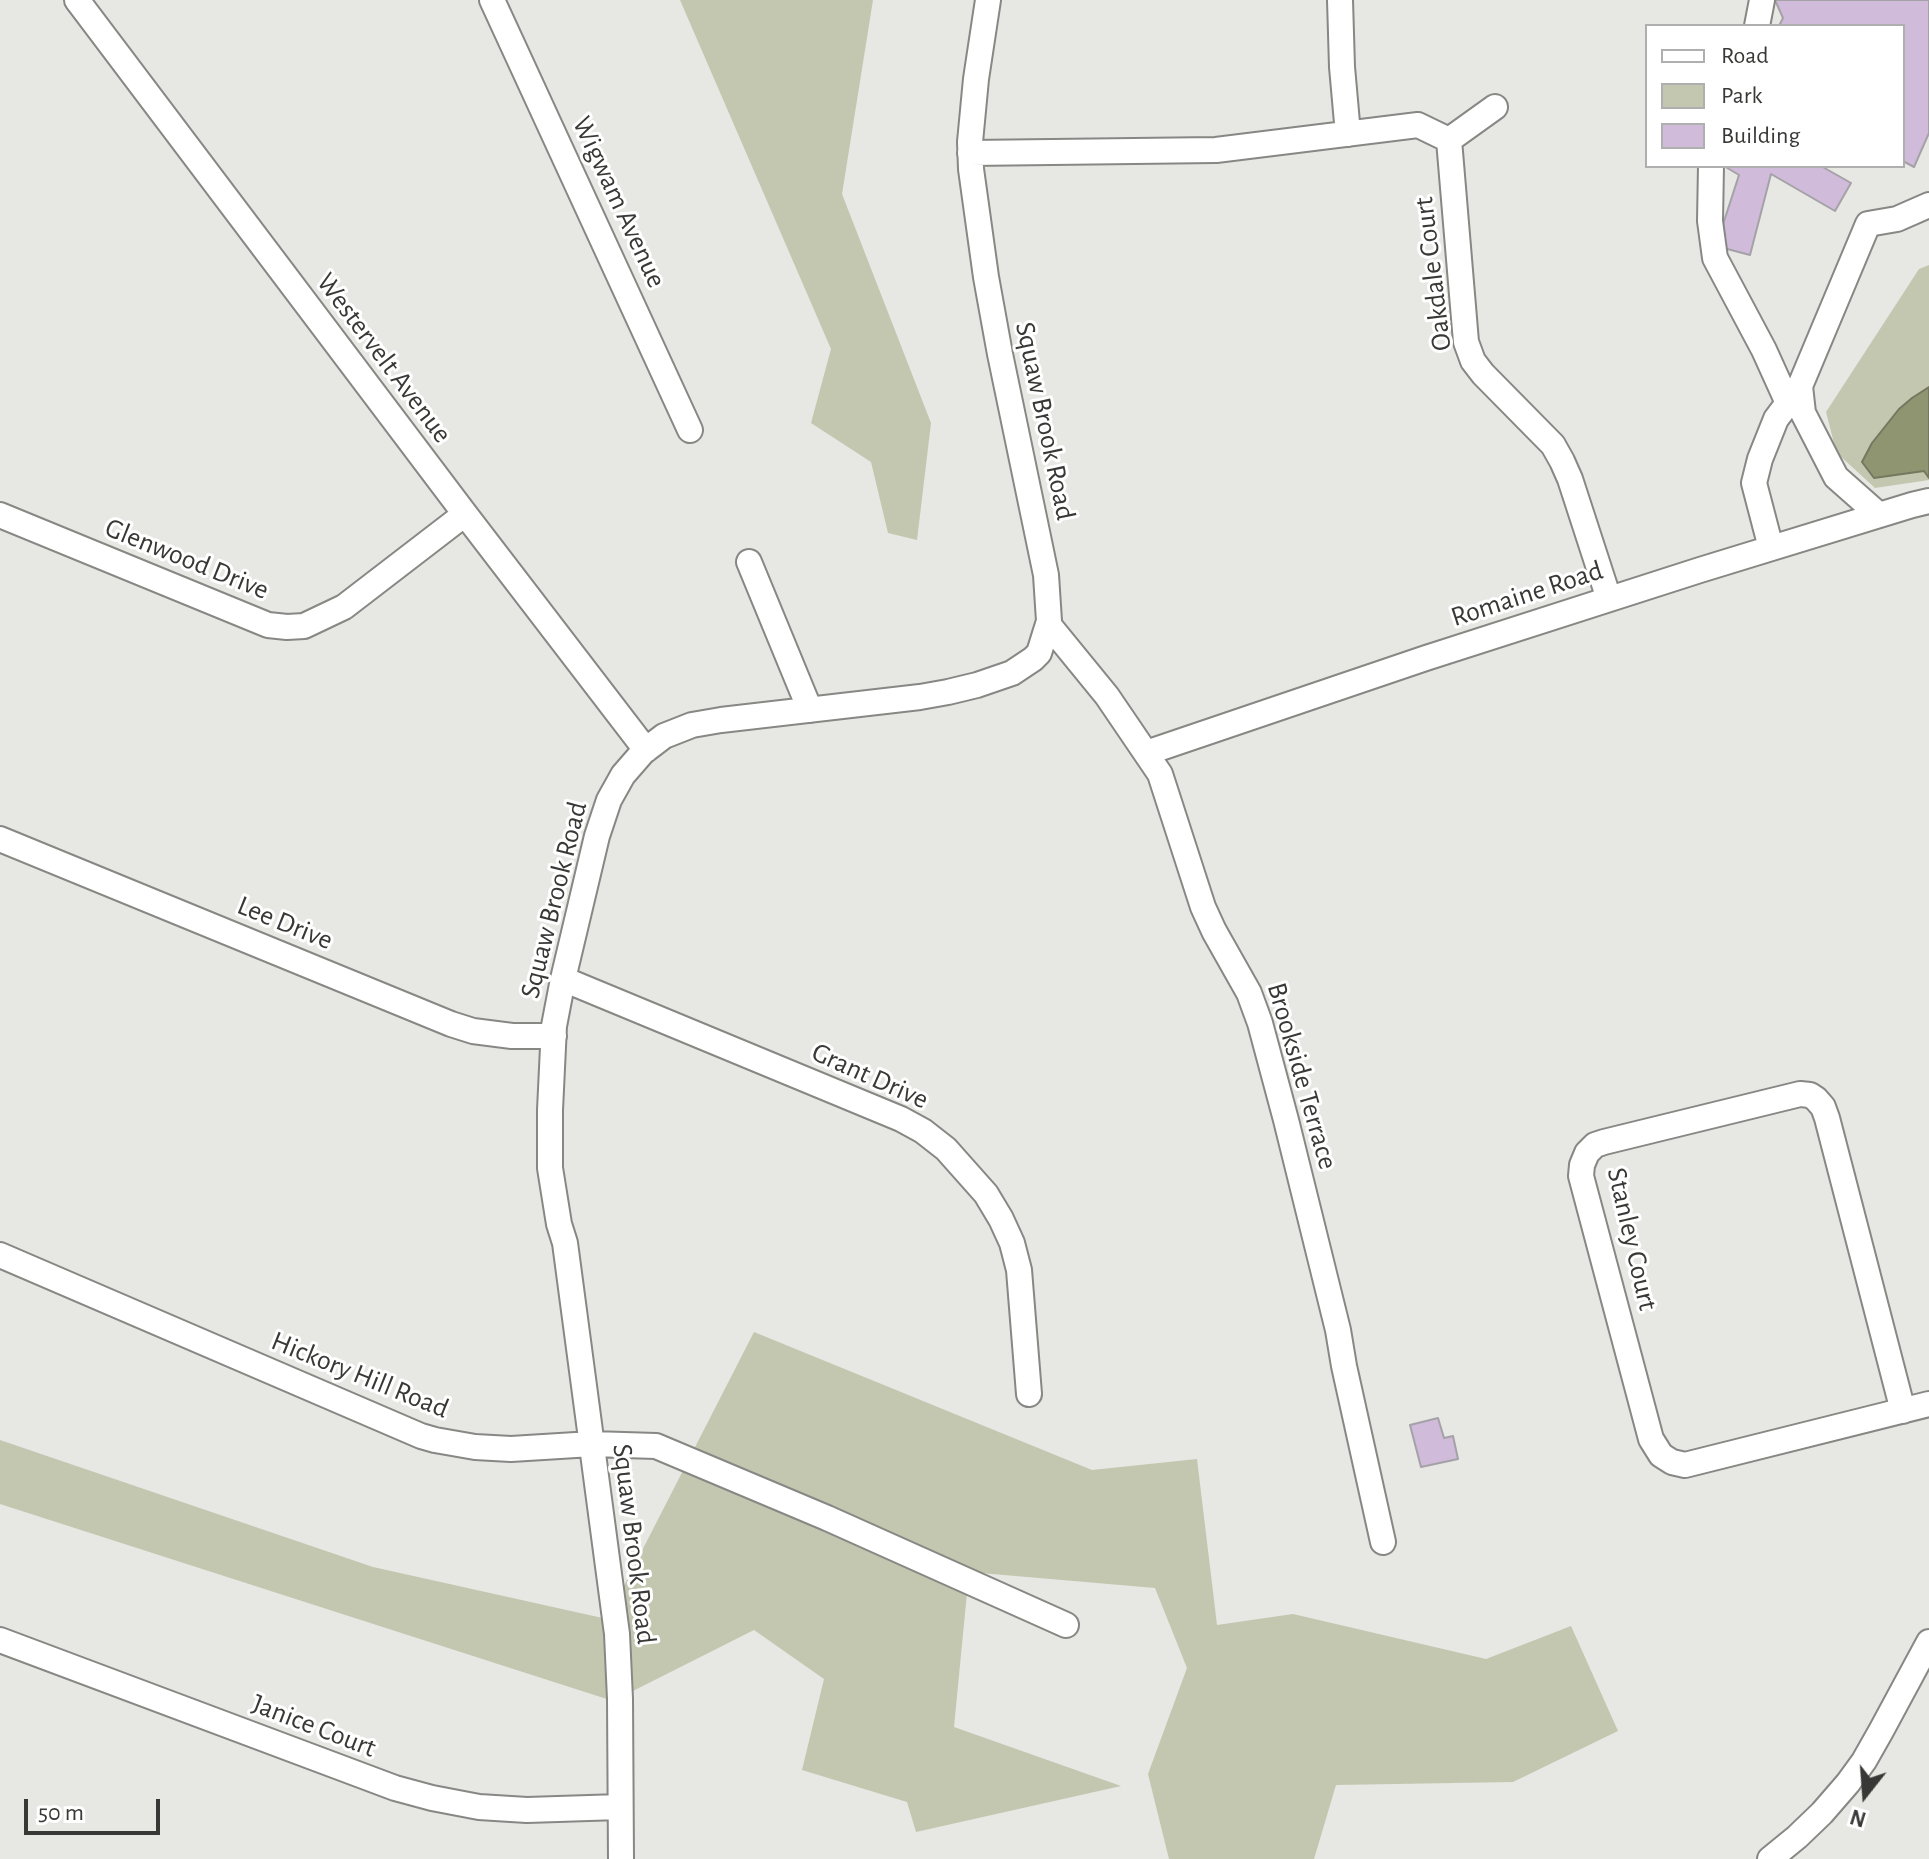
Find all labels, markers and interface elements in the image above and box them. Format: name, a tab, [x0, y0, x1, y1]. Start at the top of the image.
legend	[1645, 24, 1905, 168]
text: Road	[1721, 44, 1769, 68]
text: Park	[1721, 84, 1762, 108]
street label: Wigwam Avenue	[565, 111, 673, 293]
text: Building	[1721, 124, 1800, 148]
street label: Oakdale Court	[1407, 195, 1459, 353]
street label: Westervelt Avenue	[309, 266, 459, 450]
street label: Squaw Brook Road	[1008, 319, 1082, 523]
street label: Glenwood Drive	[100, 511, 274, 607]
street label: Romaine Road	[1447, 554, 1607, 634]
street label: Squaw Brook Road	[513, 798, 595, 1002]
street label: Lee Drive	[232, 889, 338, 957]
street label: Brookside Terrace	[1259, 979, 1345, 1173]
street label: Grant Drive	[807, 1035, 933, 1117]
street label: Stanley Court	[1599, 1164, 1665, 1314]
street label: Hickory Hill Road	[266, 1324, 454, 1426]
street label: Squaw Brook Road	[605, 1442, 663, 1646]
street label: Janice Court	[247, 1687, 381, 1765]
north arrow	[1825, 1755, 1905, 1835]
scale bar	[28, 1783, 164, 1833]
text: 50 m	[38, 1801, 84, 1825]
text: N	[1847, 1805, 1869, 1831]

